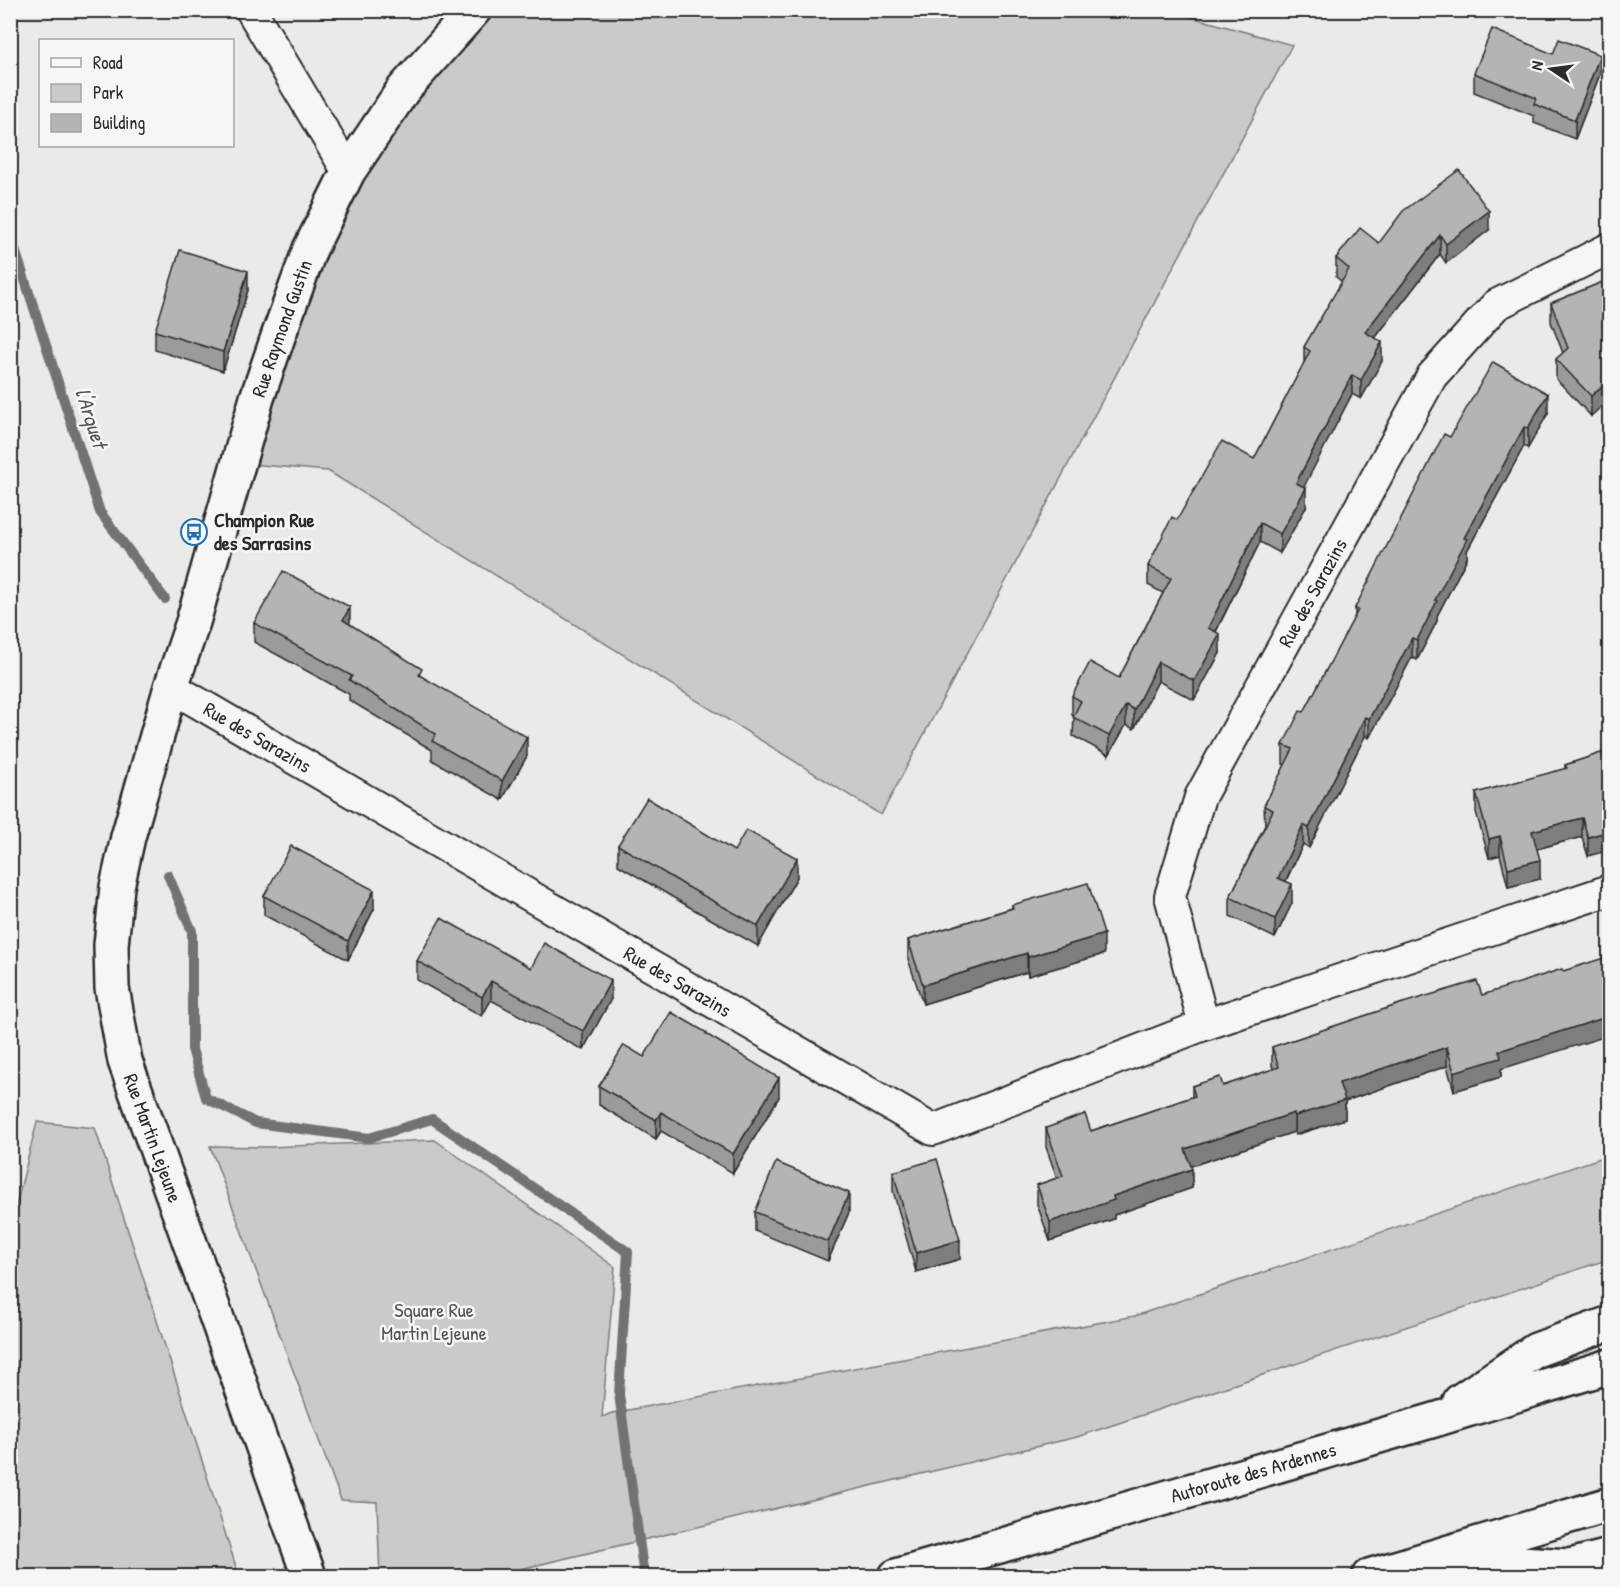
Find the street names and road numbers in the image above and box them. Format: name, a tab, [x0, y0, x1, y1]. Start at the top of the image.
street label: Rue Raymond Gustin	[244, 256, 318, 400]
street label: Rue des Sarazins	[1271, 533, 1353, 652]
street label: Rue des Sarazins	[199, 695, 317, 779]
street label: Rue des Sarazins	[619, 939, 737, 1023]
street label: Rue Martin Lejeune	[118, 1070, 189, 1206]
street label: Autoroute des Ardennes	[1167, 1435, 1339, 1509]

